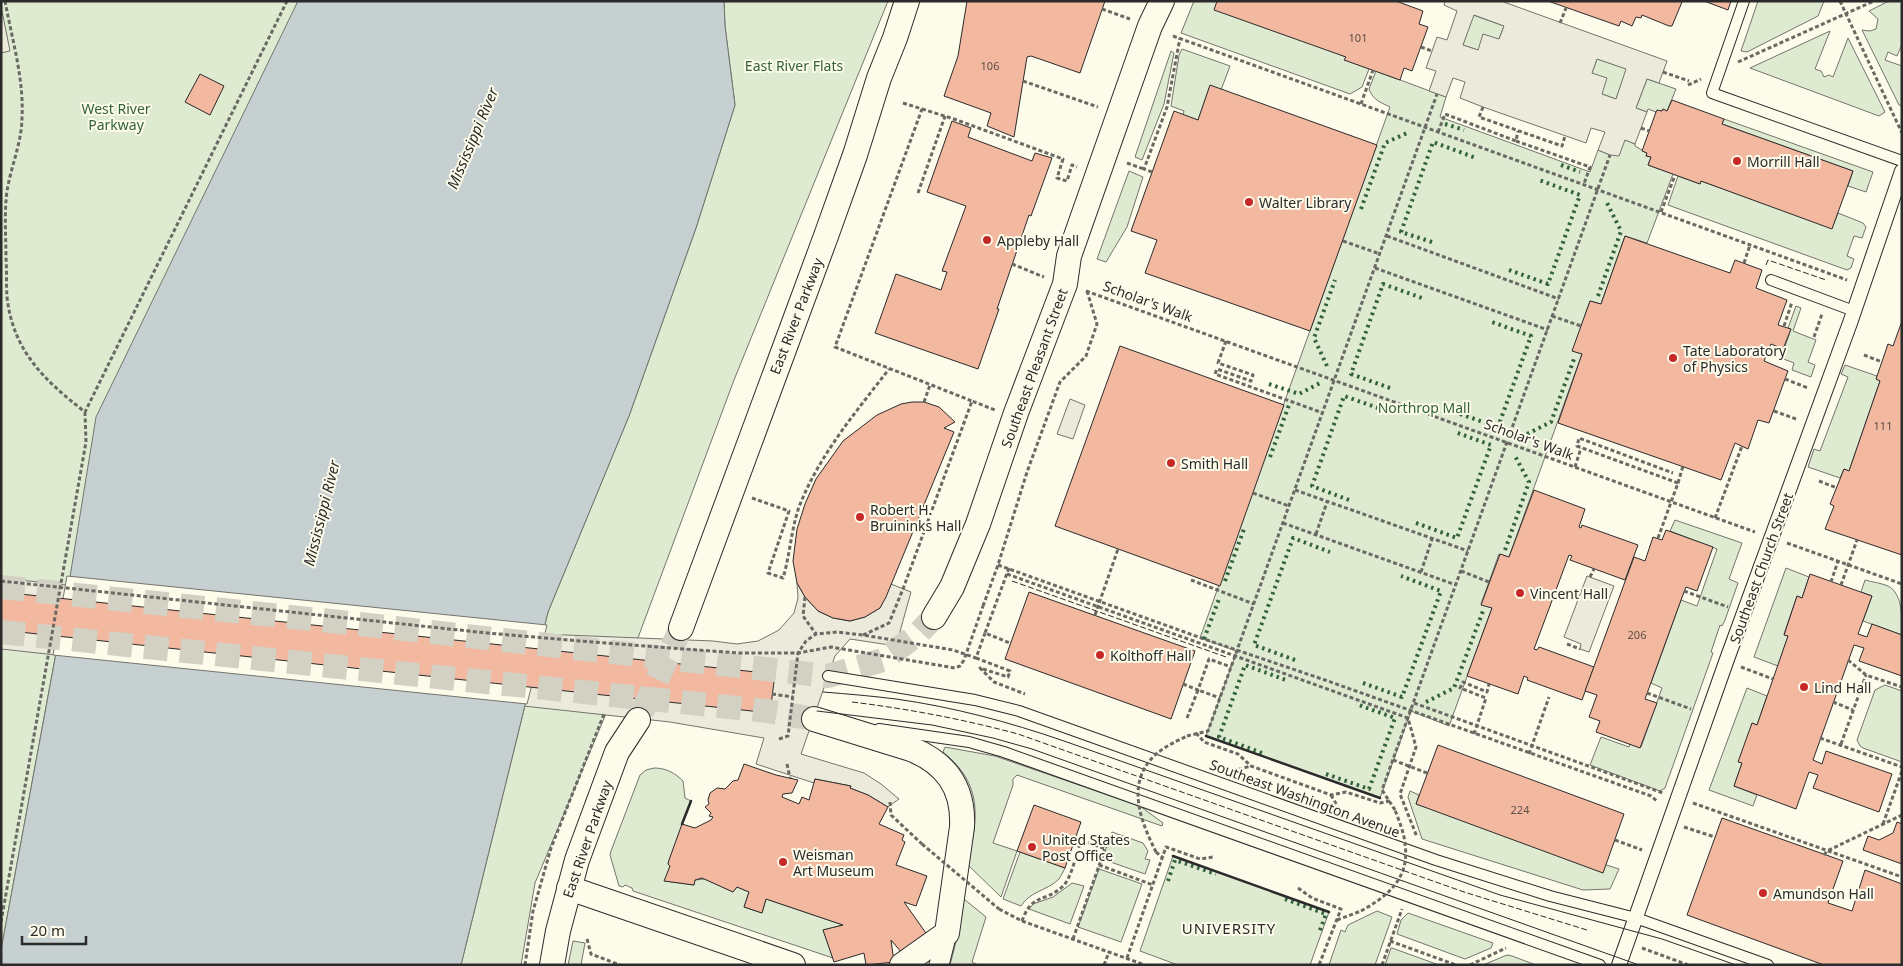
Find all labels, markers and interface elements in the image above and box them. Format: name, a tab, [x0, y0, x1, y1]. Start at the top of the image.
house number: 101	[1349, 30, 1367, 45]
park label: East River Flats	[745, 56, 843, 75]
house number: 106	[981, 58, 999, 73]
water label: Mississippi River	[442, 83, 503, 192]
park label: West River Parkway	[81, 99, 151, 134]
place label: Morrill Hall	[1747, 152, 1820, 171]
marker: Morrill Hall	[1731, 155, 1743, 167]
place label: Walter Library	[1259, 193, 1352, 212]
marker: Walter Library	[1243, 196, 1255, 208]
place label: Appleby Hall	[997, 231, 1079, 250]
marker: Appleby Hall	[981, 234, 993, 246]
street label: East River Parkway	[765, 254, 827, 377]
street label: Scholar's Walk	[1101, 276, 1196, 326]
street label: Southeast Pleasant Street	[996, 286, 1072, 450]
place label: Tate Laboratory of Physics	[1683, 341, 1787, 376]
marker: Tate Laboratory of Physics	[1667, 352, 1679, 364]
park label: Northrop Mall	[1378, 398, 1470, 417]
street label: Scholar's Walk	[1482, 414, 1577, 464]
house number: 111	[1874, 418, 1892, 433]
place label: Smith Hall	[1181, 454, 1248, 473]
water label: Mississippi River	[298, 457, 344, 568]
marker: Smith Hall	[1165, 457, 1177, 469]
street label: Southeast Church Street	[1725, 490, 1797, 646]
place label: Robert H. Bruininks Hall	[870, 500, 961, 535]
marker: Robert H. Bruininks Hall	[854, 511, 866, 523]
place label: Vincent Hall	[1530, 584, 1608, 603]
marker: Vincent Hall	[1514, 587, 1526, 599]
house number: 206	[1628, 627, 1646, 642]
place label: Kolthoff Hall	[1110, 646, 1192, 665]
marker: Kolthoff Hall	[1094, 649, 1106, 661]
place label: Lind Hall	[1814, 678, 1871, 697]
marker: Lind Hall	[1798, 681, 1810, 693]
street label: Southeast Washington Avenue	[1207, 755, 1403, 841]
street label: East River Parkway	[558, 777, 616, 900]
house number: 224	[1511, 802, 1530, 817]
place label: United States Post Office	[1042, 830, 1130, 865]
marker: United States Post Office	[1026, 841, 1038, 853]
place label: Weisman Art Museum	[793, 845, 874, 880]
marker: Weisman Art Museum	[777, 856, 789, 868]
place label: Amundson Hall	[1773, 884, 1874, 903]
marker: Amundson Hall	[1757, 887, 1769, 899]
scale bar	[22, 914, 86, 946]
district label: UNIVERSITY	[1182, 918, 1276, 938]
text: 20 m	[30, 920, 65, 940]

